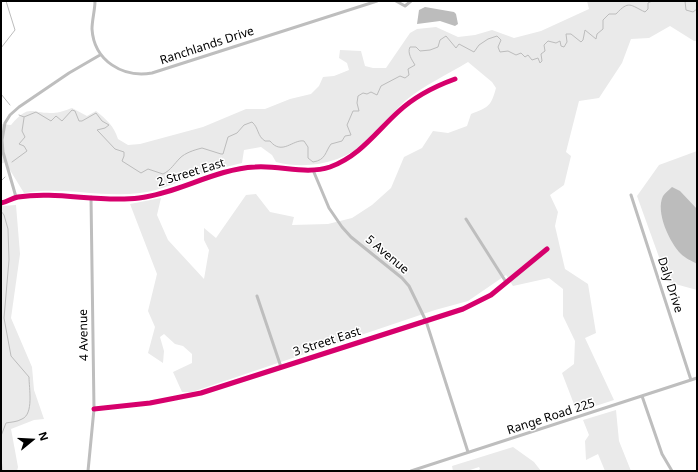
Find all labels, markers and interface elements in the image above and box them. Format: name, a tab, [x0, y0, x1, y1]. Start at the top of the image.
street label: Ranchlands Drive	[158, 24, 256, 68]
street label: 2 Street East	[155, 156, 227, 190]
street label: 5 Avenue	[362, 233, 412, 277]
street label: Daly Drive	[654, 255, 686, 315]
street label: 4 Avenue	[76, 309, 92, 361]
street label: 3 Street East	[291, 324, 363, 360]
street label: Range Road 225	[505, 396, 597, 438]
north arrow	[12, 420, 52, 460]
text: N	[35, 430, 52, 443]

